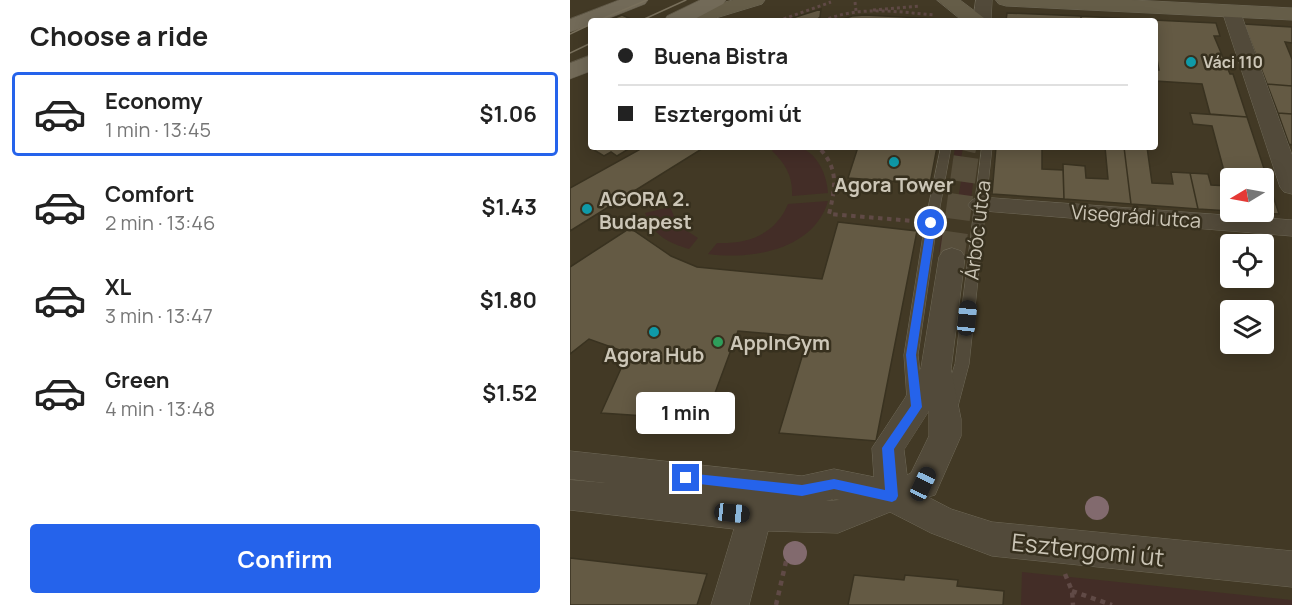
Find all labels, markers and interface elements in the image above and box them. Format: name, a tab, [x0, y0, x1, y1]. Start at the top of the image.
text: Choose a ride	[30, 17, 208, 54]
text: Buena Bistra	[654, 41, 788, 71]
place label: Váci 110	[1203, 51, 1263, 73]
marker: Váci 110	[1184, 55, 1198, 69]
text: Economy	[105, 86, 203, 116]
icon: car	[33, 87, 87, 141]
text: $1.06	[480, 99, 537, 129]
text: Esztergomi út	[654, 99, 802, 129]
text: 1 min · 13:45	[105, 116, 211, 143]
marker: Agora Tower	[887, 155, 901, 169]
north arrow	[1220, 168, 1274, 222]
map controls	[1220, 168, 1274, 354]
place label: Agora Tower	[834, 171, 954, 198]
text: Comfort	[105, 179, 194, 209]
street label: Árbóc utca	[957, 179, 997, 281]
icon: car	[33, 180, 87, 234]
place label: AGORA 2. Budapest	[599, 185, 692, 235]
text: $1.43	[482, 192, 537, 222]
street label: Visegrádi utca	[1070, 198, 1202, 234]
marker: AGORA 2. Budapest	[580, 202, 594, 216]
text: 2 min · 13:46	[105, 209, 215, 236]
route start	[917, 209, 944, 236]
button: locate	[1220, 234, 1274, 288]
text: XL	[105, 272, 131, 302]
icon: car	[33, 273, 87, 327]
text: $1.80	[480, 285, 537, 315]
car	[956, 299, 978, 337]
button: layers	[1220, 300, 1274, 354]
text: 3 min · 13:47	[105, 302, 213, 329]
marker: Agora Hub	[647, 325, 661, 339]
place label: AppInGym	[730, 329, 830, 356]
marker: AppInGym	[711, 335, 725, 349]
place label: Agora Hub	[604, 341, 704, 368]
text: Green	[105, 365, 170, 395]
icon: car	[33, 366, 87, 420]
text: $1.52	[482, 378, 537, 408]
callout: 1 min	[636, 391, 736, 433]
text: 4 min · 13:48	[105, 395, 215, 422]
text: 1 min	[661, 399, 710, 426]
route end	[672, 464, 699, 491]
car	[907, 464, 939, 504]
car	[713, 502, 751, 524]
button: Confirm	[30, 524, 540, 593]
street label: Esztergomi út	[1010, 525, 1166, 573]

